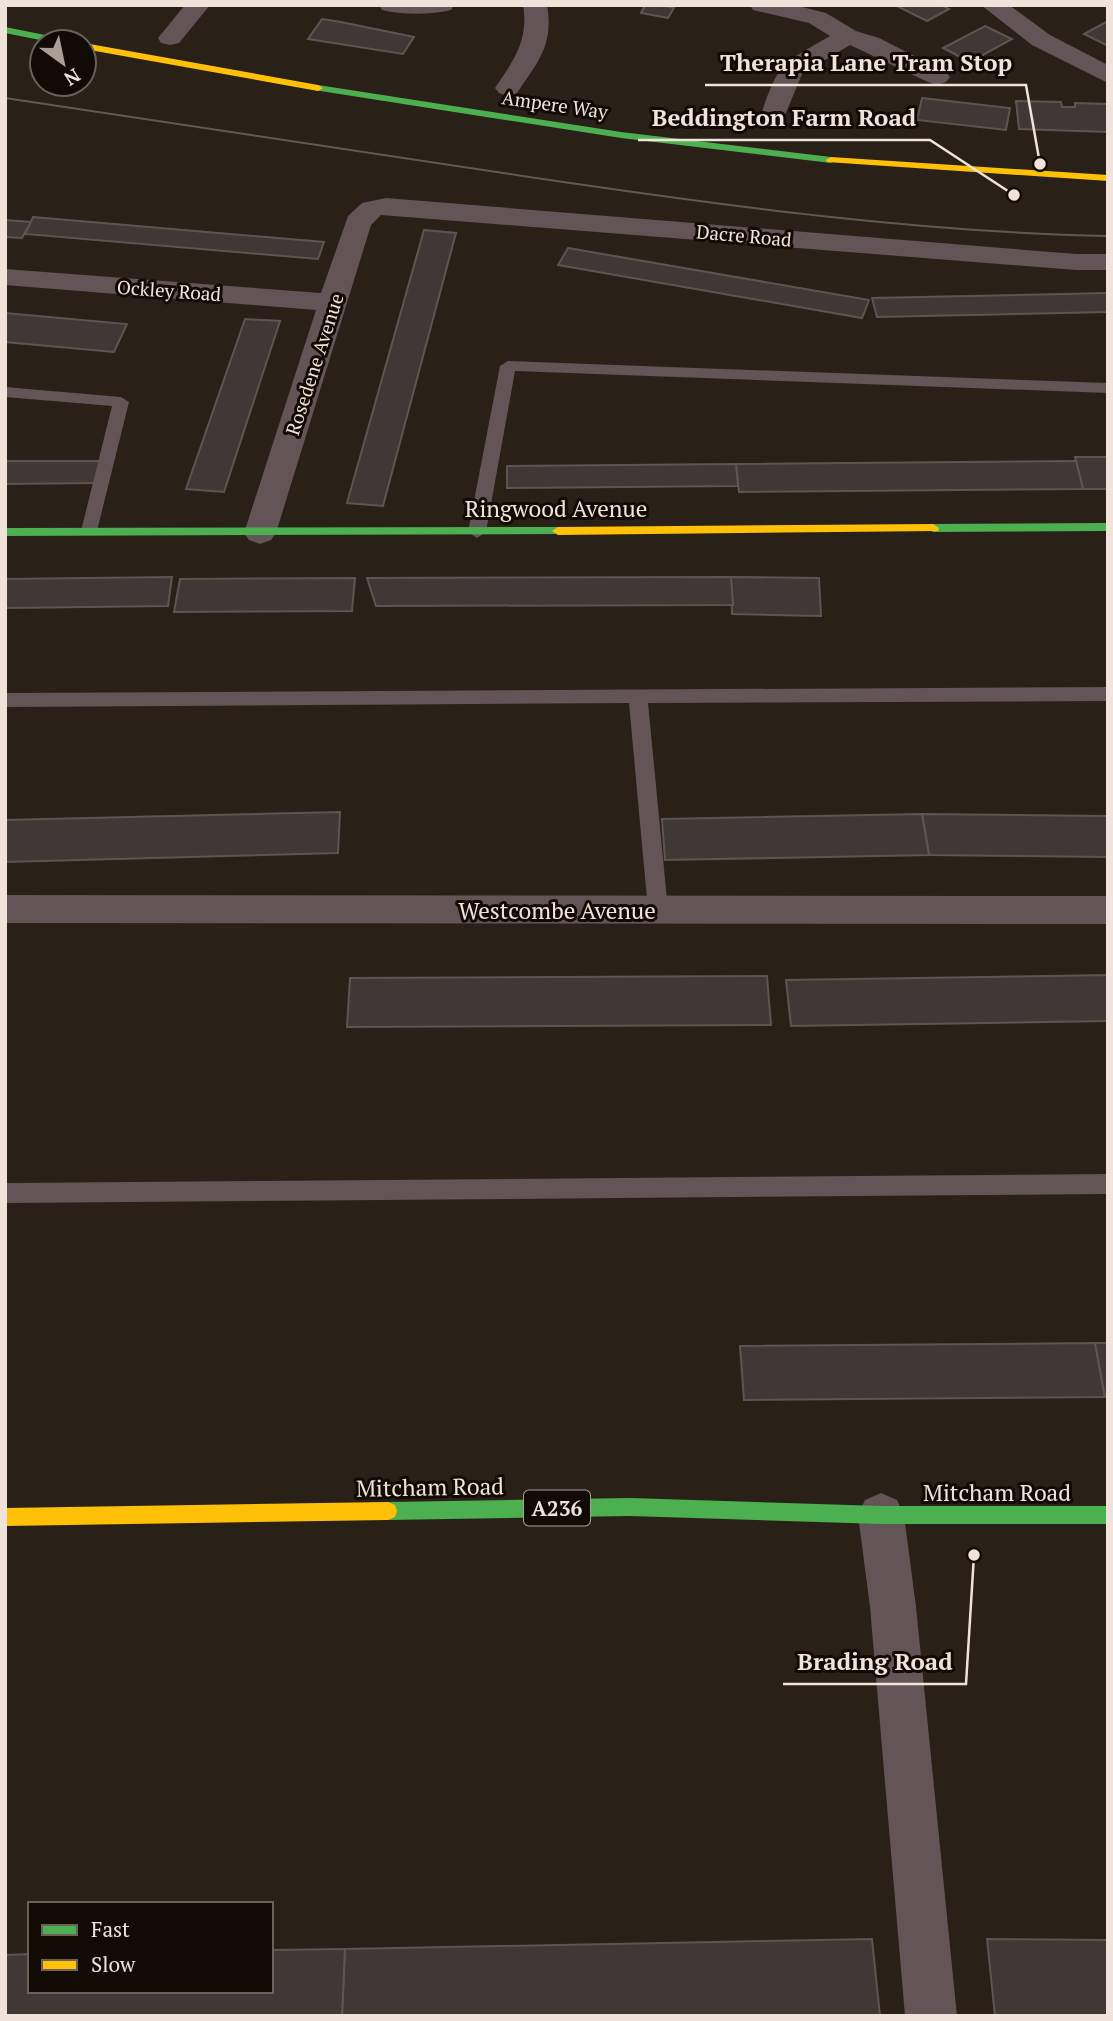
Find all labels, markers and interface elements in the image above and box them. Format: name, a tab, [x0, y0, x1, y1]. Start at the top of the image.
north arrow	[28, 28, 98, 98]
callout: Therapia Lane Tram Stop	[705, 40, 1026, 85]
text: Therapia Lane Tram Stop	[720, 46, 1012, 78]
text: N	[59, 63, 85, 92]
street label: Ampere Way	[500, 84, 610, 124]
callout: Beddington Farm Road	[638, 95, 930, 140]
text: Beddington Farm Road	[652, 101, 917, 133]
street label: Dacre Road	[695, 218, 793, 252]
street label: Ockley Road	[116, 274, 222, 306]
street label: Rosedene Avenue	[279, 290, 349, 438]
street label: Ringwood Avenue	[465, 493, 647, 524]
street label: Westcombe Avenue	[458, 895, 656, 926]
street label: Mitcham Road	[356, 1470, 504, 1504]
street label: Mitcham Road	[923, 1477, 1071, 1508]
road number: A236	[524, 1490, 590, 1526]
callout: Brading Road	[783, 1639, 966, 1684]
text: Brading Road	[797, 1645, 953, 1677]
legend	[28, 1902, 273, 1993]
text: Fast	[91, 1915, 130, 1943]
text: Slow	[91, 1950, 136, 1978]

